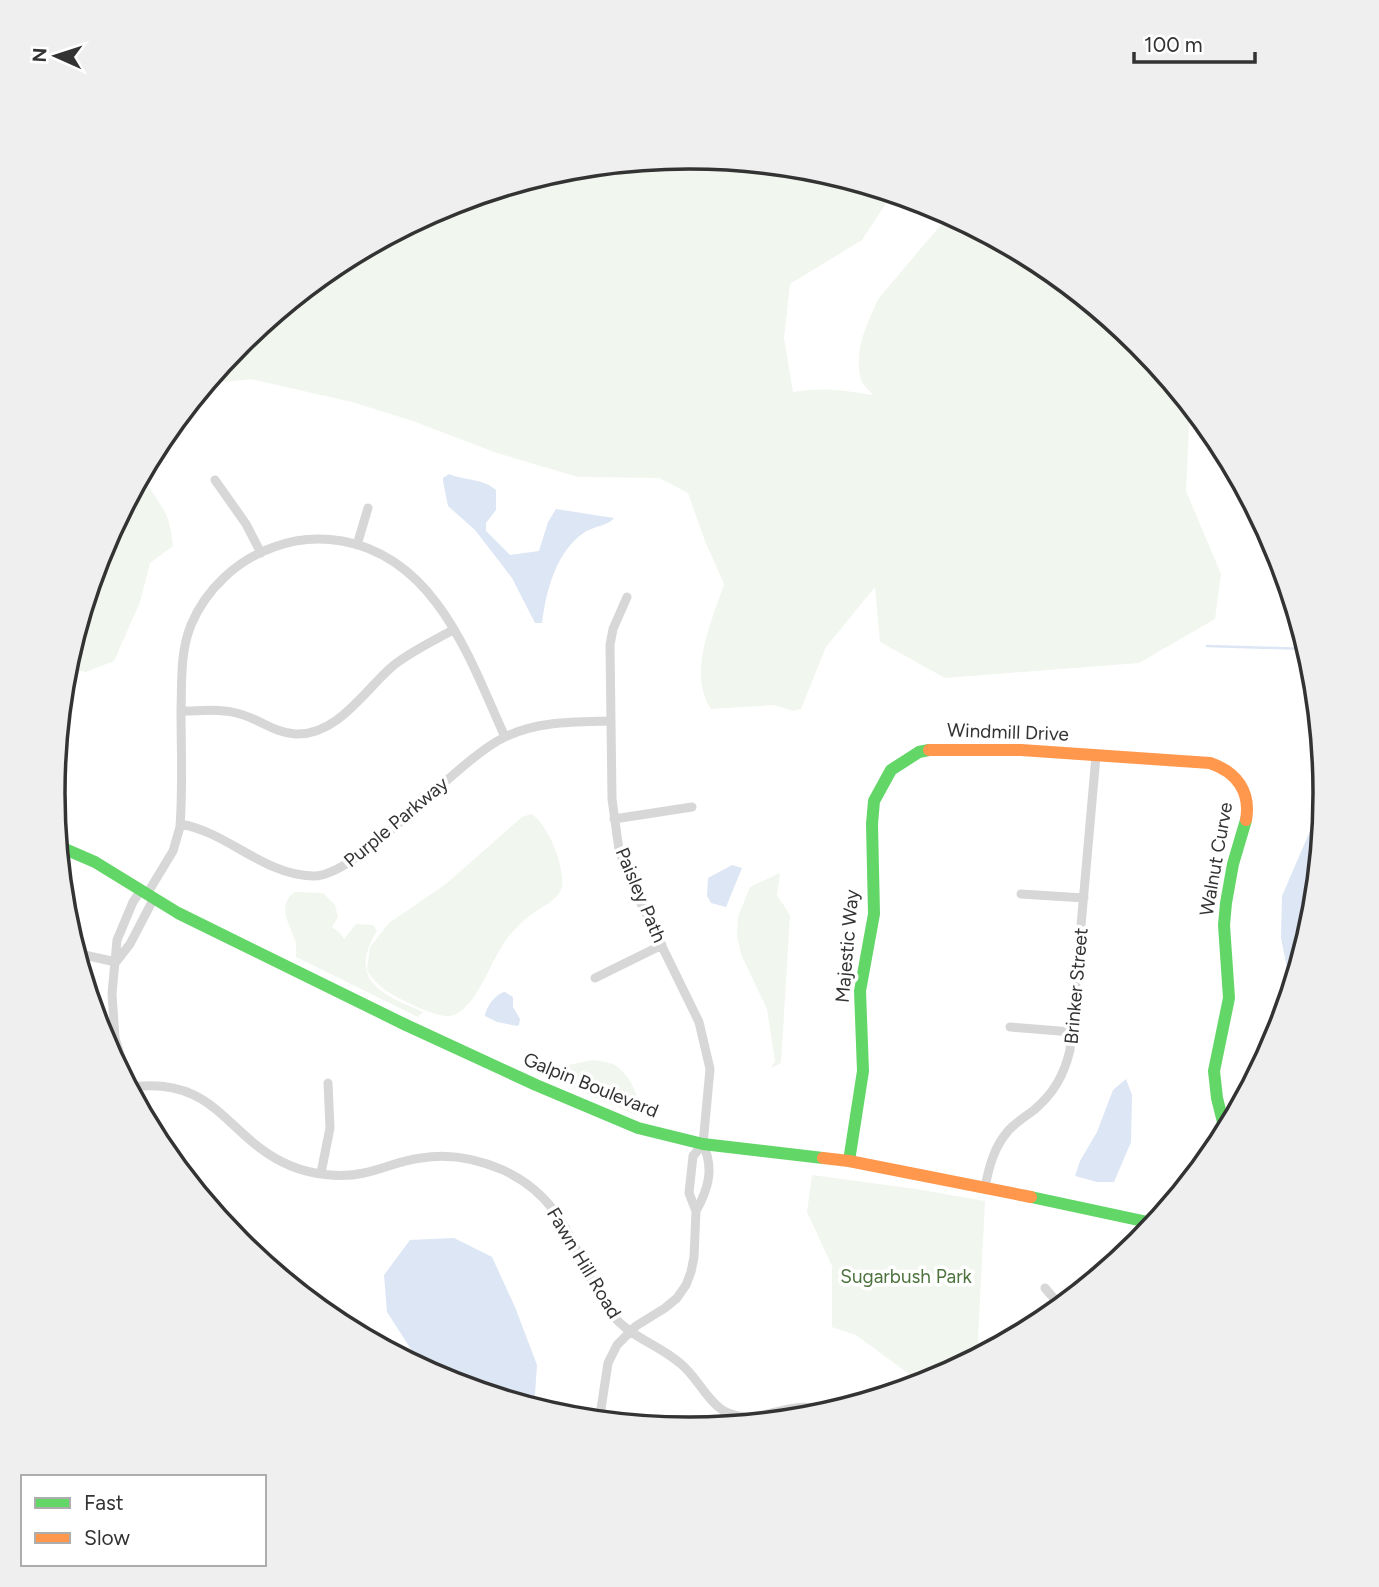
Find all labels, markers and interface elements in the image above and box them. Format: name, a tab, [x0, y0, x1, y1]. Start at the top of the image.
north arrow	[21, 21, 91, 91]
scale bar	[1134, 21, 1255, 65]
text: 100 m	[1144, 32, 1203, 57]
text: N	[28, 47, 51, 63]
street label: Windmill Drive	[947, 718, 1069, 746]
street label: Purple Parkway	[339, 772, 453, 872]
street label: Walnut Curve	[1195, 800, 1237, 918]
street label: Paisley Path	[611, 844, 671, 946]
street label: Majestic Way	[831, 888, 863, 1004]
street label: Brinker Street	[1059, 927, 1093, 1045]
street label: Galpin Boulevard	[520, 1047, 662, 1123]
street label: Fawn Hill Road	[542, 1203, 626, 1323]
park label: Sugarbush Park	[840, 1265, 973, 1288]
legend	[21, 1475, 266, 1566]
text: Fast	[84, 1490, 124, 1515]
text: Slow	[84, 1525, 130, 1550]

